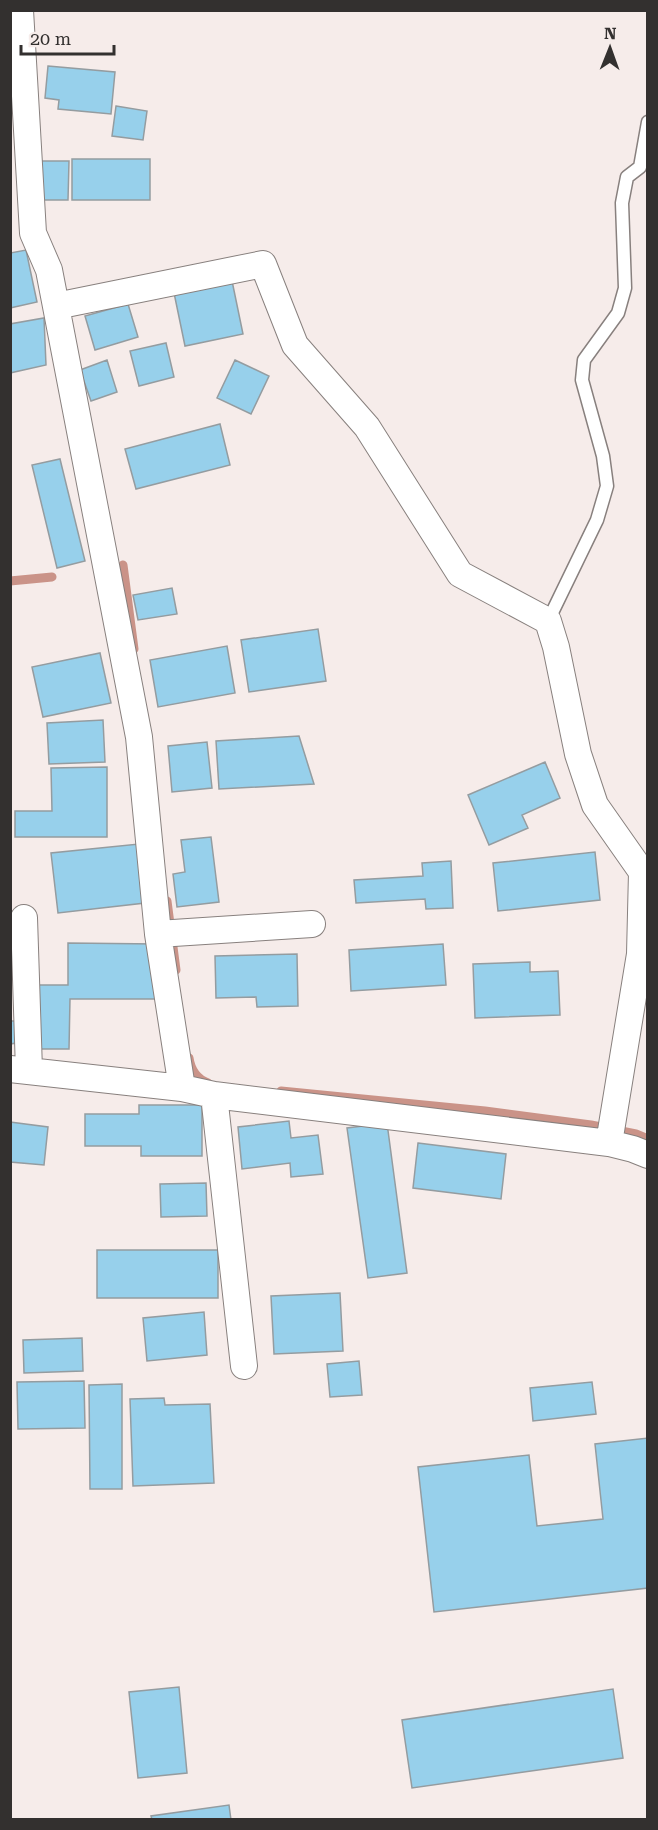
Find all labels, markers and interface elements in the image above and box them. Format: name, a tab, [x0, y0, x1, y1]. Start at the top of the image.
scale bar	[21, 18, 114, 56]
north arrow	[580, 18, 640, 78]
text: N	[604, 24, 617, 43]
text: 20 m	[30, 28, 71, 49]

